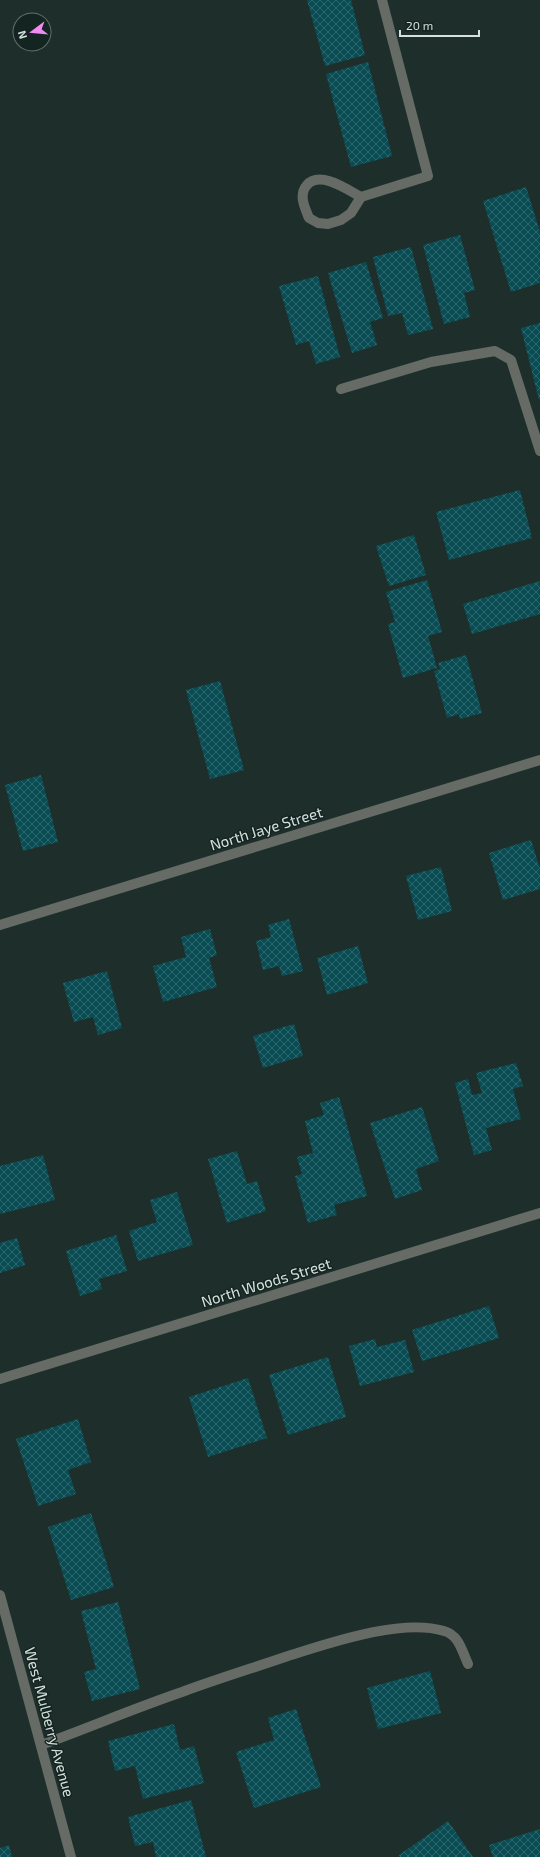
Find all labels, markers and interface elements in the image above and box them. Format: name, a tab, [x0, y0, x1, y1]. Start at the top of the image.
north arrow	[12, 12, 52, 52]
scale bar	[400, 12, 479, 38]
text: 20 m	[406, 18, 433, 32]
text: N	[15, 29, 29, 41]
street label: North Jaye Street	[207, 802, 325, 854]
street label: North Woods Street	[199, 1254, 333, 1310]
street label: West Mulberry Avenue	[21, 1645, 79, 1799]

